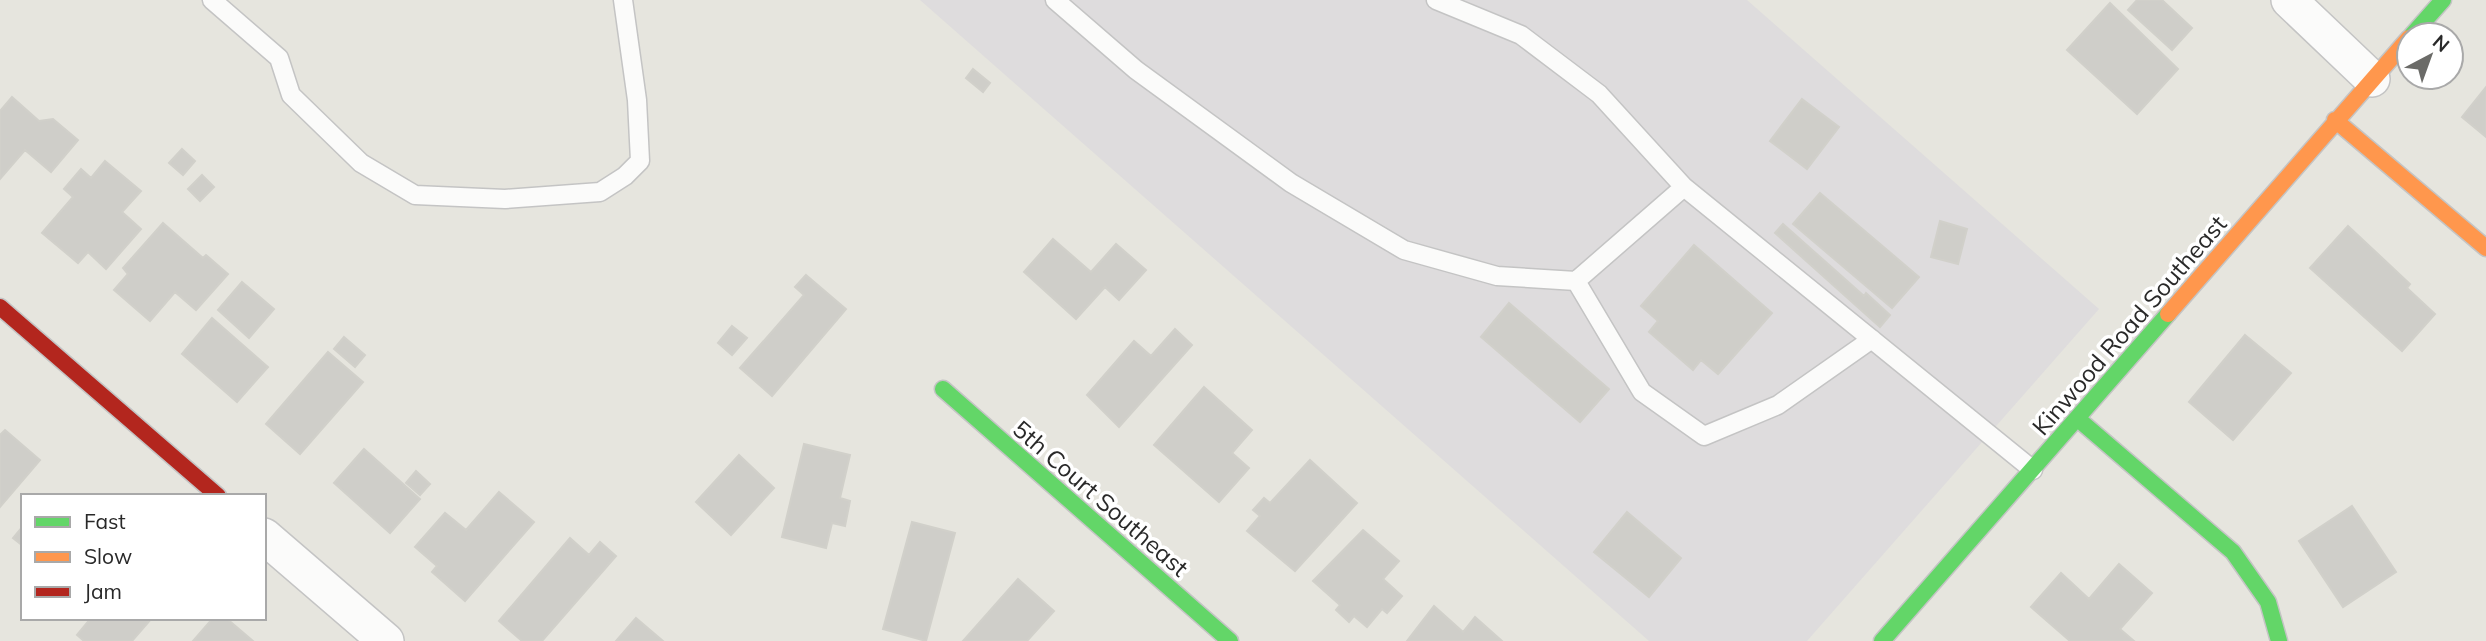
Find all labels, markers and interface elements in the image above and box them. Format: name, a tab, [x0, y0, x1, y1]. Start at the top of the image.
north arrow	[2395, 21, 2465, 91]
text: N	[2428, 29, 2454, 57]
street label: Kinwood Road Southeast	[2025, 209, 2233, 441]
street label: 5th Court Southeast	[1007, 414, 1195, 582]
legend	[21, 494, 266, 620]
text: Fast	[84, 508, 126, 534]
text: Slow	[84, 543, 132, 569]
text: Jam	[84, 578, 122, 604]

